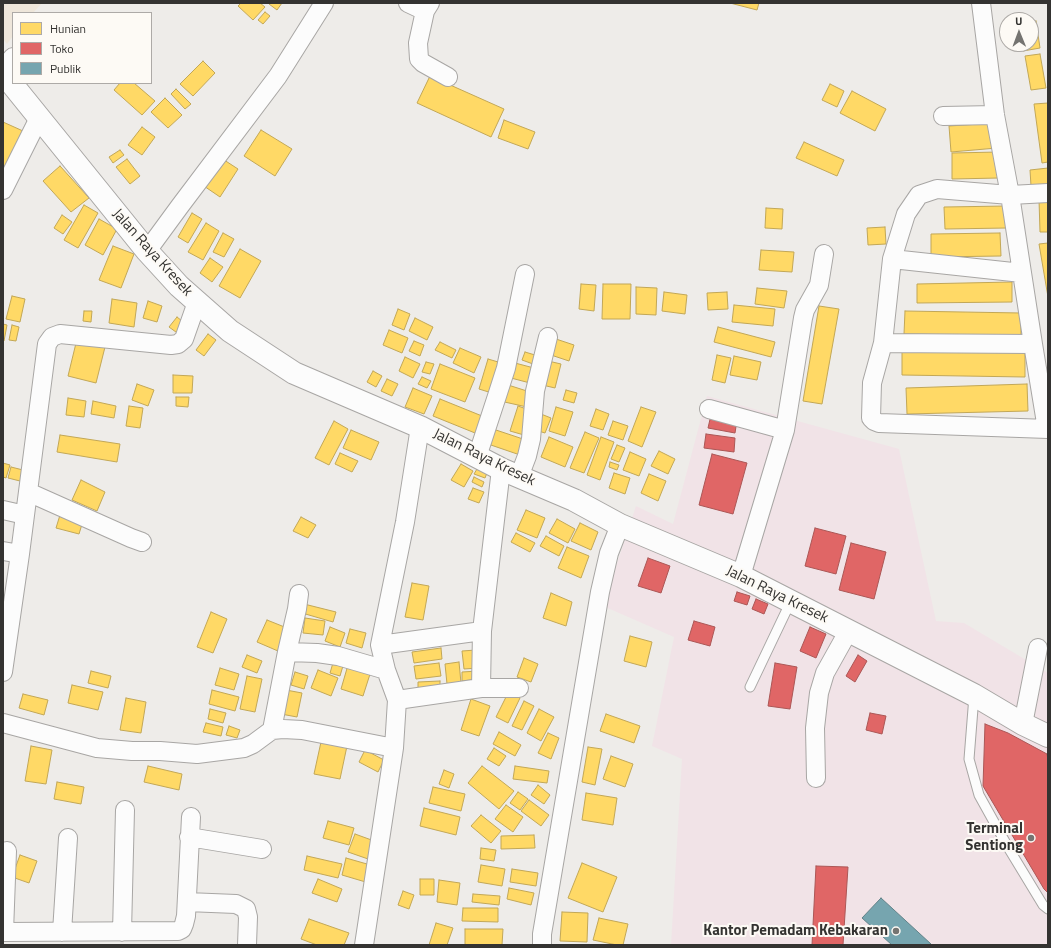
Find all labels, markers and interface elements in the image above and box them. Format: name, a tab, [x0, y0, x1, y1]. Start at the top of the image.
legend	[12, 12, 152, 84]
north arrow	[999, 12, 1039, 52]
text: U	[1015, 13, 1023, 29]
text: Hunian	[50, 19, 86, 38]
text: Toko	[50, 39, 73, 58]
text: Publik	[50, 59, 81, 78]
street label: Jalan Raya Kresek	[108, 205, 196, 301]
street label: Jalan Raya Kresek	[430, 425, 538, 491]
street label: Jalan Raya Kresek	[723, 562, 831, 628]
place label: Terminal Sentiong	[965, 820, 1023, 855]
marker: Terminal Sentiong	[1026, 833, 1036, 843]
place label: Kantor Pemadam Kebakaran	[703, 922, 888, 940]
marker: Kantor Pemadam Kebakaran	[891, 926, 901, 936]

